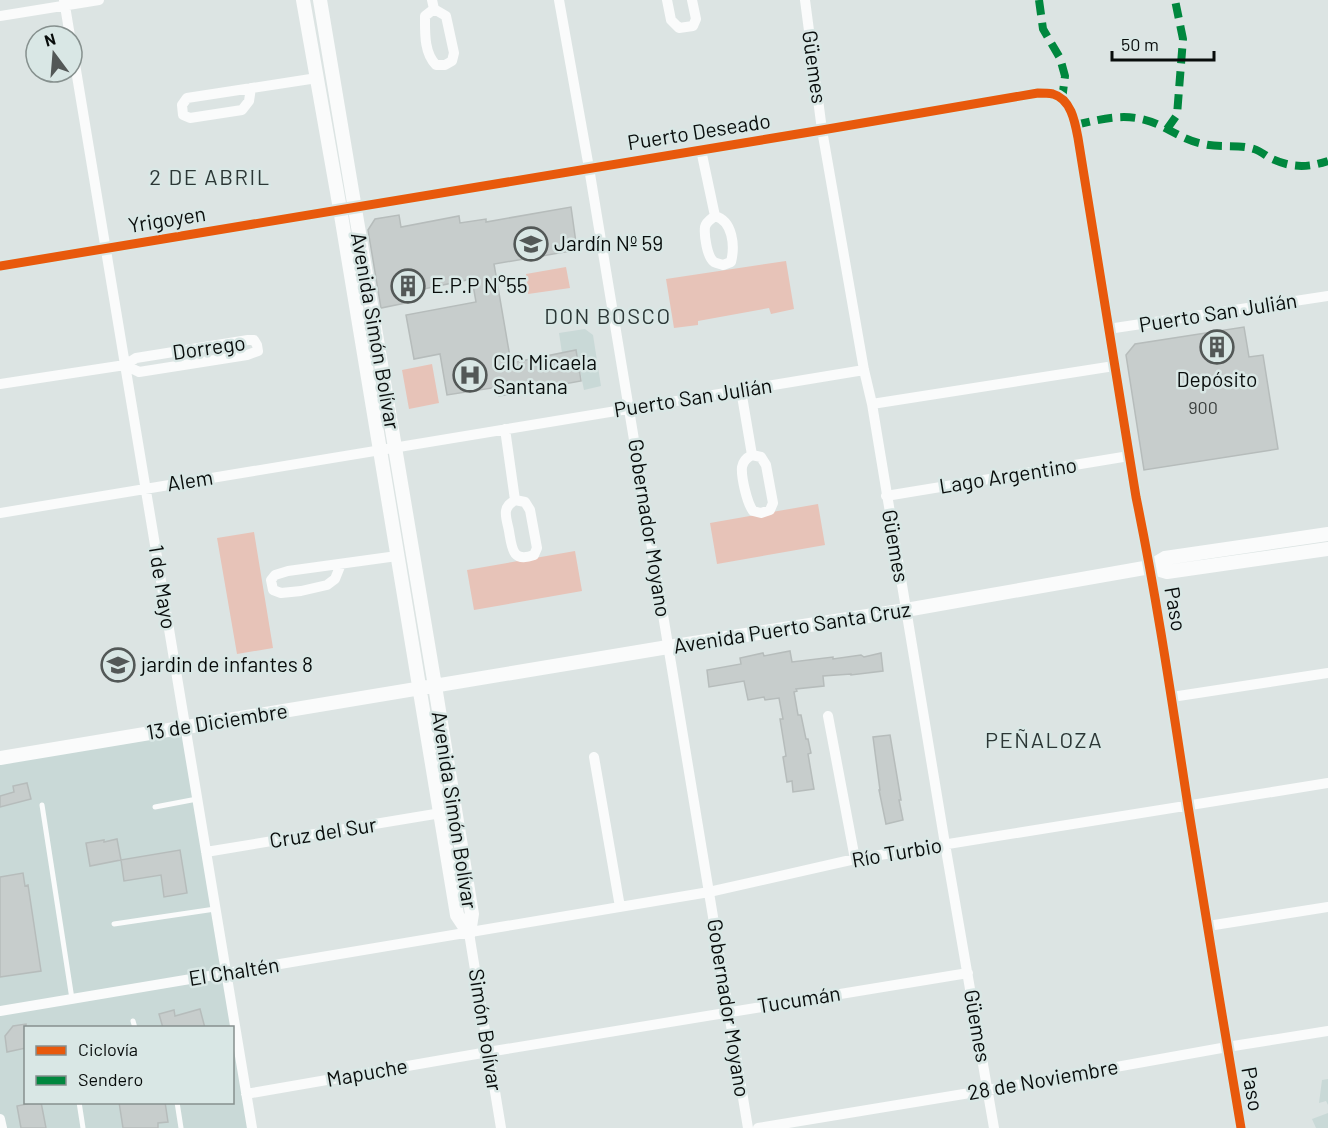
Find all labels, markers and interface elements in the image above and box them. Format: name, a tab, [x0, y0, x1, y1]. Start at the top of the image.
north arrow	[24, 24, 84, 84]
scale bar	[1112, 24, 1214, 62]
text: N	[42, 29, 57, 50]
street label: Güemes	[798, 29, 833, 105]
text: 50 m	[1121, 33, 1159, 55]
street label: Puerto Deseado	[625, 107, 772, 154]
district label: 2 DE ABRIL	[149, 163, 271, 189]
street label: Yrigoyen	[126, 200, 207, 237]
school or university icon: Jardín Nº 59	[513, 226, 549, 262]
street label: Avenida Simón Bolívar	[347, 230, 406, 432]
place label: Jardín Nº 59	[554, 230, 663, 255]
building icon: E.P.P N°55	[390, 268, 426, 304]
place label: E.P.P N°55	[431, 272, 528, 297]
street label: Puerto San Julián	[1137, 287, 1299, 336]
district label: DON BOSCO	[544, 302, 672, 328]
street label: Dorrego	[171, 329, 247, 364]
building icon: Depósito	[1199, 329, 1235, 365]
place label: CIC Micaela Santana	[493, 349, 597, 398]
hospital icon: CIC Micaela Santana	[452, 357, 488, 393]
place label: Depósito	[1176, 366, 1258, 391]
street label: Puerto San Julián	[612, 372, 774, 421]
house number: 900	[1188, 396, 1218, 418]
street label: Gobernador Moyano	[624, 437, 677, 619]
street label: Lago Argentino	[937, 451, 1078, 498]
street label: Alem	[165, 464, 215, 495]
street label: Güemes	[878, 507, 915, 584]
street label: 1 de Mayo	[145, 543, 182, 631]
street label: Paso	[1160, 585, 1193, 633]
street label: Avenida Puerto Santa Cruz	[671, 595, 912, 658]
school or university icon: jardin de infantes 8	[100, 647, 136, 683]
place label: jardin de infantes 8	[140, 651, 313, 676]
street label: 13 de Diciembre	[144, 697, 289, 744]
street label: Avenida Simón Bolívar	[428, 709, 484, 911]
district label: PEÑALOZA	[985, 726, 1103, 752]
street label: Cruz del Sur	[267, 811, 378, 852]
street label: Río Turbio	[850, 831, 944, 872]
street label: Gobernador Moyano	[703, 917, 756, 1099]
street label: El Chaltén	[187, 951, 281, 990]
street label: Simón Bolívar	[464, 967, 509, 1093]
street label: Tucumán	[755, 980, 842, 1017]
street label: Güemes	[960, 987, 997, 1064]
legend	[24, 1026, 234, 1104]
text: Ciclovía	[78, 1038, 138, 1060]
street label: Mapuche	[324, 1052, 409, 1091]
street label: 28 de Noviembre	[965, 1053, 1120, 1104]
street label: Paso	[1237, 1065, 1270, 1113]
text: Sendero	[78, 1068, 143, 1090]

